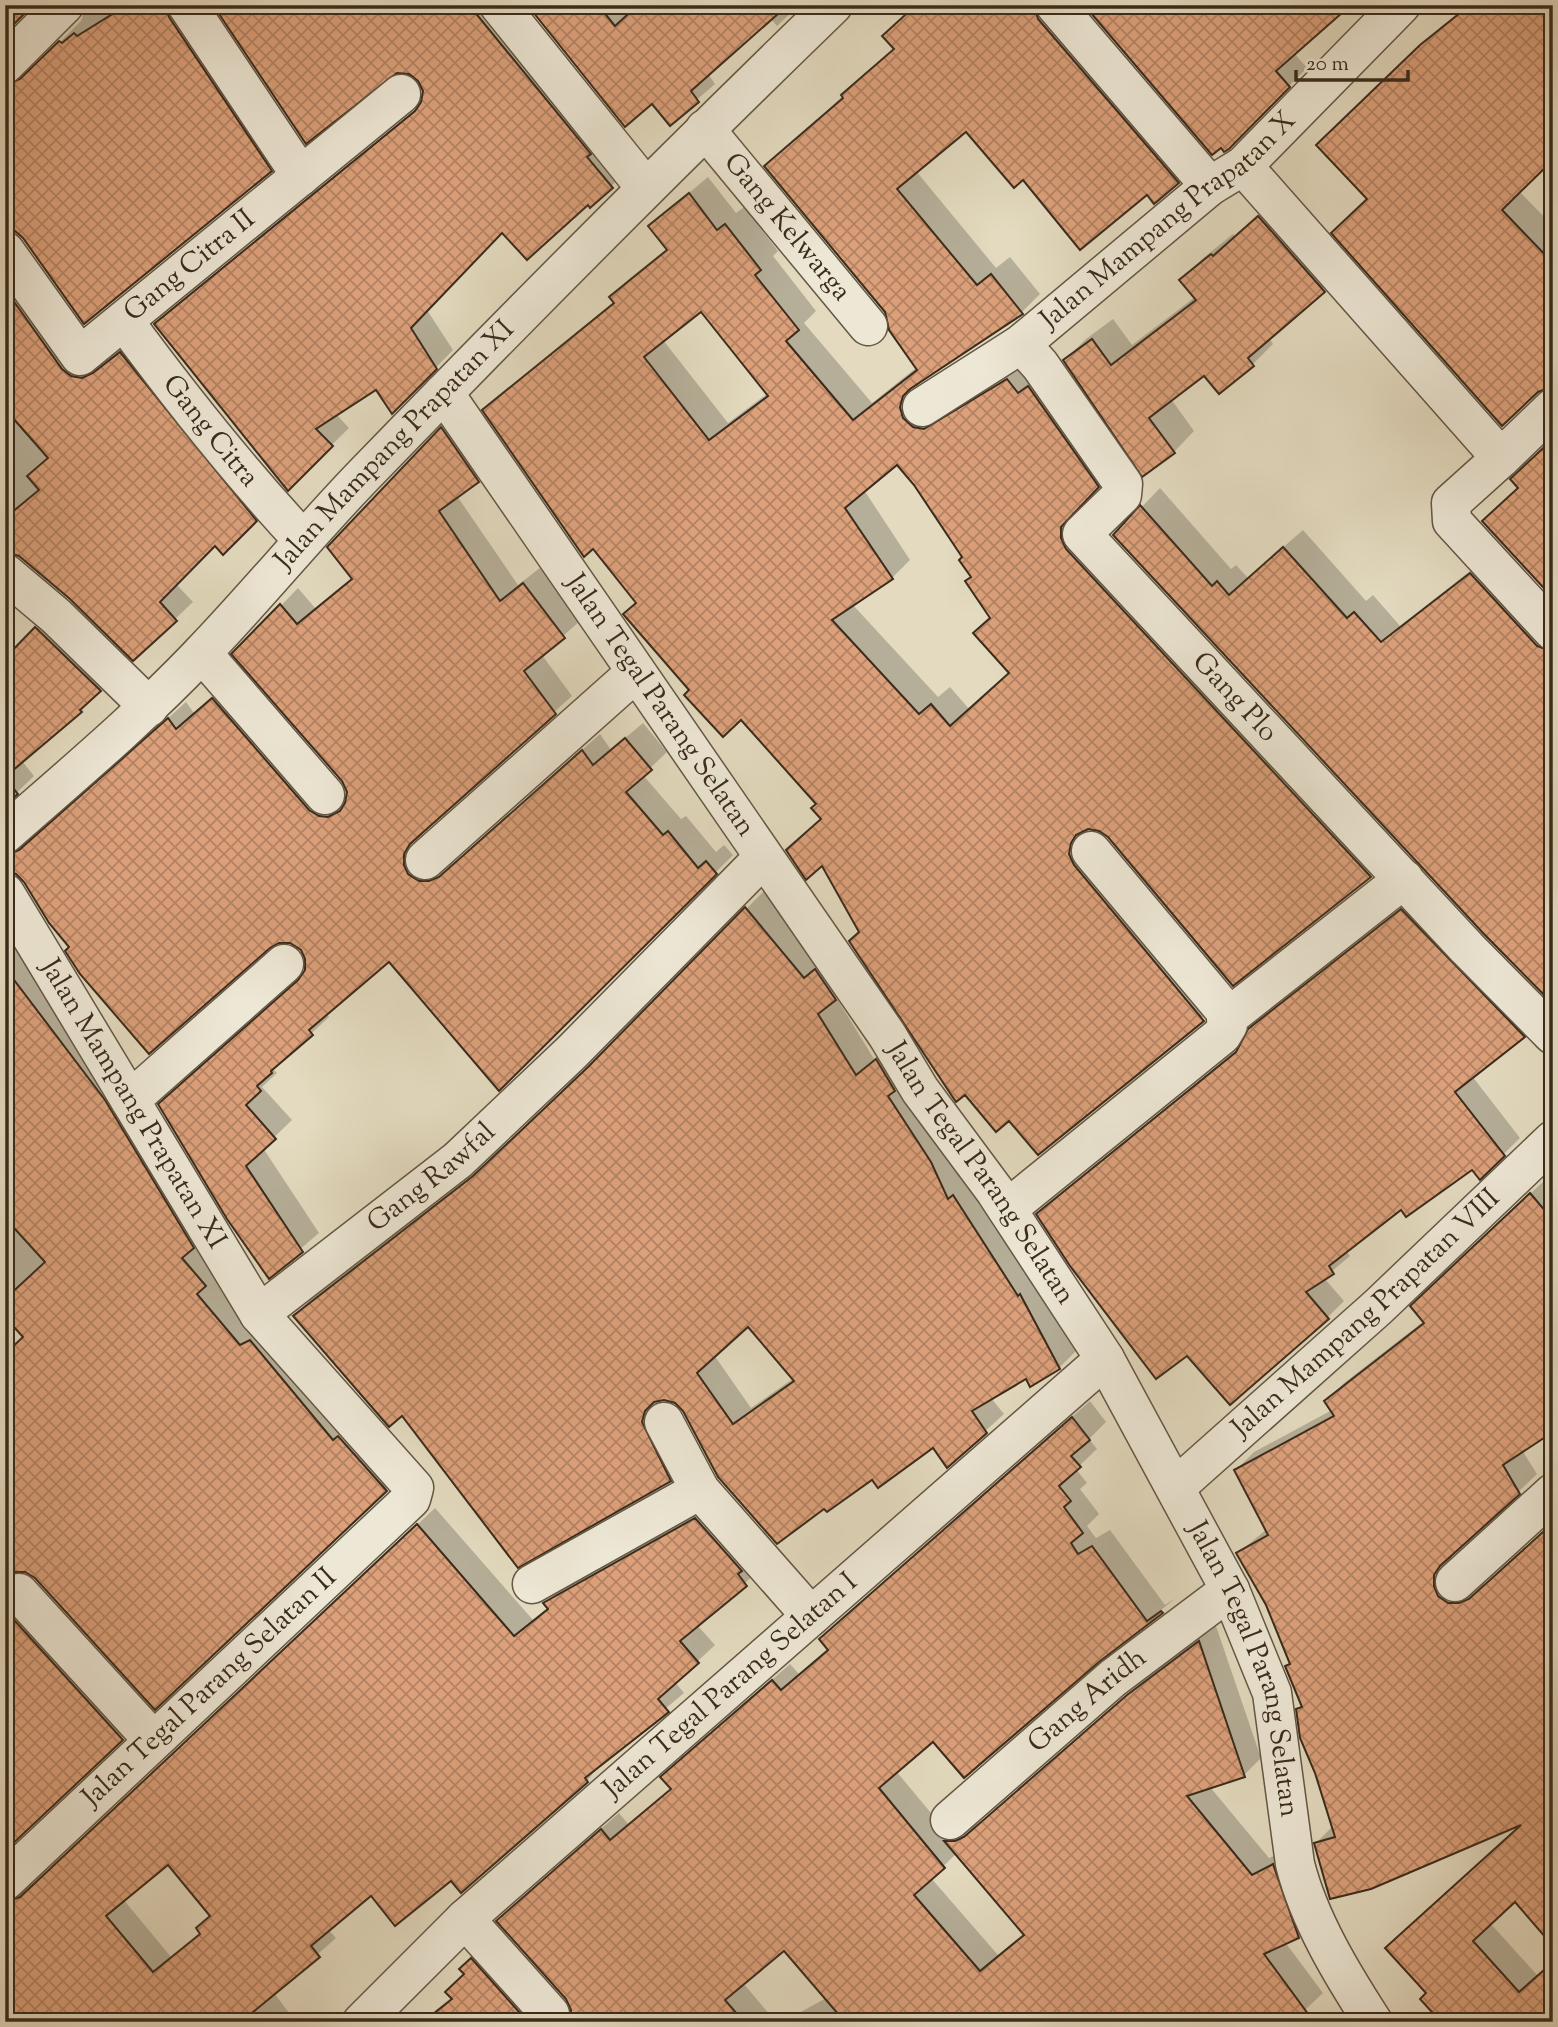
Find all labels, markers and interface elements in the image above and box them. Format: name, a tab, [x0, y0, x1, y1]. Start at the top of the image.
scale bar	[1296, 38, 1408, 82]
text: 20 m	[1306, 50, 1349, 80]
street label: Jalan Mampang Prapatan X	[1031, 103, 1306, 341]
street label: Gang Kelwarga	[713, 145, 860, 310]
street label: Gang Citra II	[116, 200, 264, 332]
street label: Jalan Mampang Prapatan XI	[265, 312, 524, 581]
street label: Gang Citra	[152, 367, 268, 497]
street label: Jalan Tegal Parang Selatan	[554, 565, 765, 845]
street label: Gang Plo	[1182, 644, 1287, 752]
street label: Jalan Mampang Prapatan XI	[29, 950, 236, 1257]
street label: Jalan Tegal Parang Selatan	[875, 1033, 1084, 1313]
street label: Gang Rawfal	[359, 1114, 505, 1243]
street label: Jalan Mampang Prapatan VIII	[1222, 1180, 1510, 1449]
street label: Jalan Tegal Parang Selatan	[1176, 1513, 1308, 1820]
street label: Jalan Tegal Parang Selatan II	[72, 1559, 346, 1818]
street label: Jalan Tegal Parang Selatan I	[593, 1564, 867, 1810]
street label: Gang Aridh	[1020, 1639, 1155, 1763]

